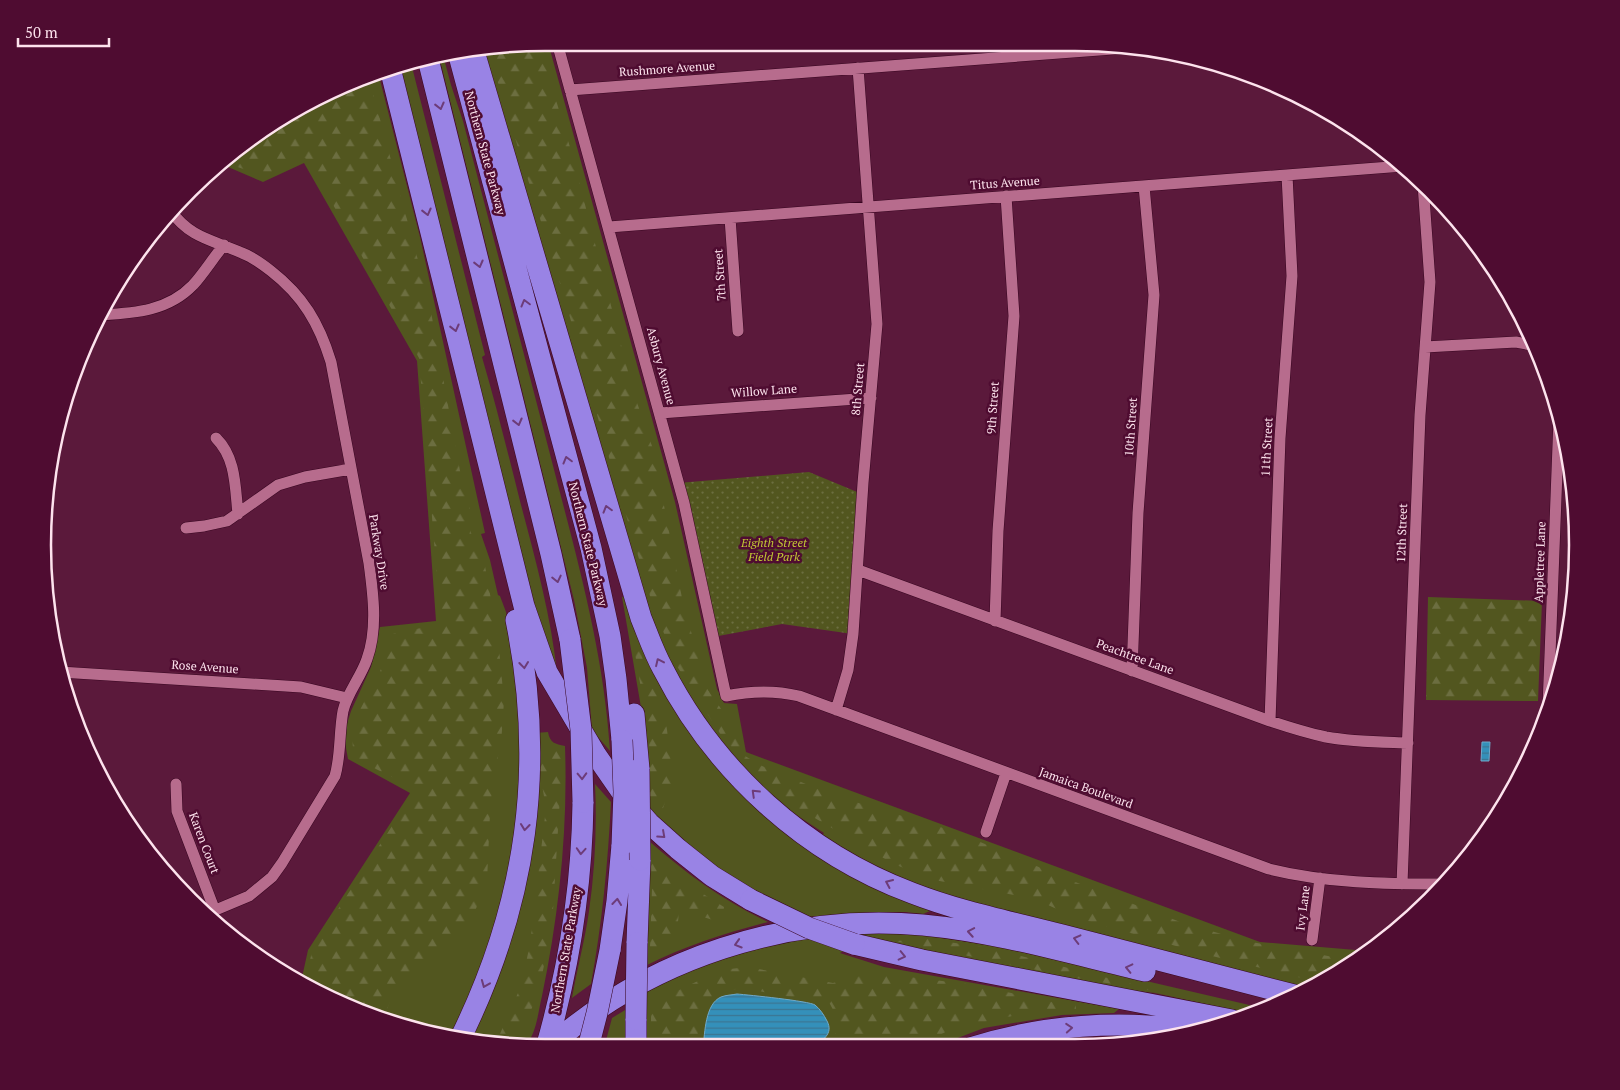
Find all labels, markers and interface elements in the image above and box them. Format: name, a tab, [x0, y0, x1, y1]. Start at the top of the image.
scale bar	[18, 15, 109, 47]
text: 50 m	[25, 22, 58, 42]
street label: Rushmore Avenue	[618, 58, 716, 79]
street label: Northern State Parkway	[462, 89, 509, 217]
one-way arrow	[434, 102, 444, 110]
street label: Titus Avenue	[970, 173, 1040, 192]
one-way arrow	[421, 207, 431, 215]
street label: 7th Street	[710, 248, 729, 302]
one-way arrow	[473, 259, 484, 268]
one-way arrow	[520, 299, 531, 308]
one-way arrow	[450, 323, 460, 331]
street label: Asbury Avenue	[644, 325, 679, 406]
street label: 8th Street	[848, 361, 867, 416]
street label: Willow Lane	[731, 381, 797, 400]
street label: 9th Street	[983, 381, 1002, 435]
street label: 10th Street	[1121, 396, 1140, 457]
street label: 11th Street	[1257, 416, 1276, 477]
one-way arrow	[512, 417, 523, 426]
one-way arrow	[562, 456, 573, 465]
street label: Northern State Parkway	[566, 480, 611, 608]
street label: 12th Street	[1393, 503, 1410, 563]
one-way arrow	[603, 505, 613, 513]
street label: Parkway Drive	[366, 513, 393, 591]
street label: Appletree Lane	[1531, 521, 1548, 603]
park label: Eighth Street Field Park	[740, 535, 808, 564]
one-way arrow	[551, 575, 561, 584]
street label: Peachtree Lane	[1094, 636, 1176, 677]
street label: Rose Avenue	[171, 657, 239, 676]
one-way arrow	[655, 658, 666, 667]
one-way arrow	[518, 661, 529, 669]
street label: Jamaica Boulevard	[1037, 764, 1135, 812]
one-way arrow	[577, 772, 588, 780]
one-way arrow	[751, 790, 760, 799]
street label: Karen Court	[186, 810, 223, 876]
one-way arrow	[520, 823, 531, 831]
one-way arrow	[657, 830, 666, 839]
one-way arrow	[576, 847, 587, 855]
one-way arrow	[885, 879, 894, 890]
street label: Ivy Lane	[1292, 884, 1313, 931]
street label: Northern State Parkway	[547, 885, 584, 1014]
one-way arrow	[611, 897, 622, 905]
one-way arrow	[966, 927, 975, 937]
one-way arrow	[1073, 934, 1082, 945]
one-way arrow	[735, 938, 743, 948]
one-way arrow	[897, 950, 906, 961]
one-way arrow	[1125, 963, 1134, 974]
one-way arrow	[481, 979, 491, 988]
one-way arrow	[1066, 1022, 1074, 1033]

